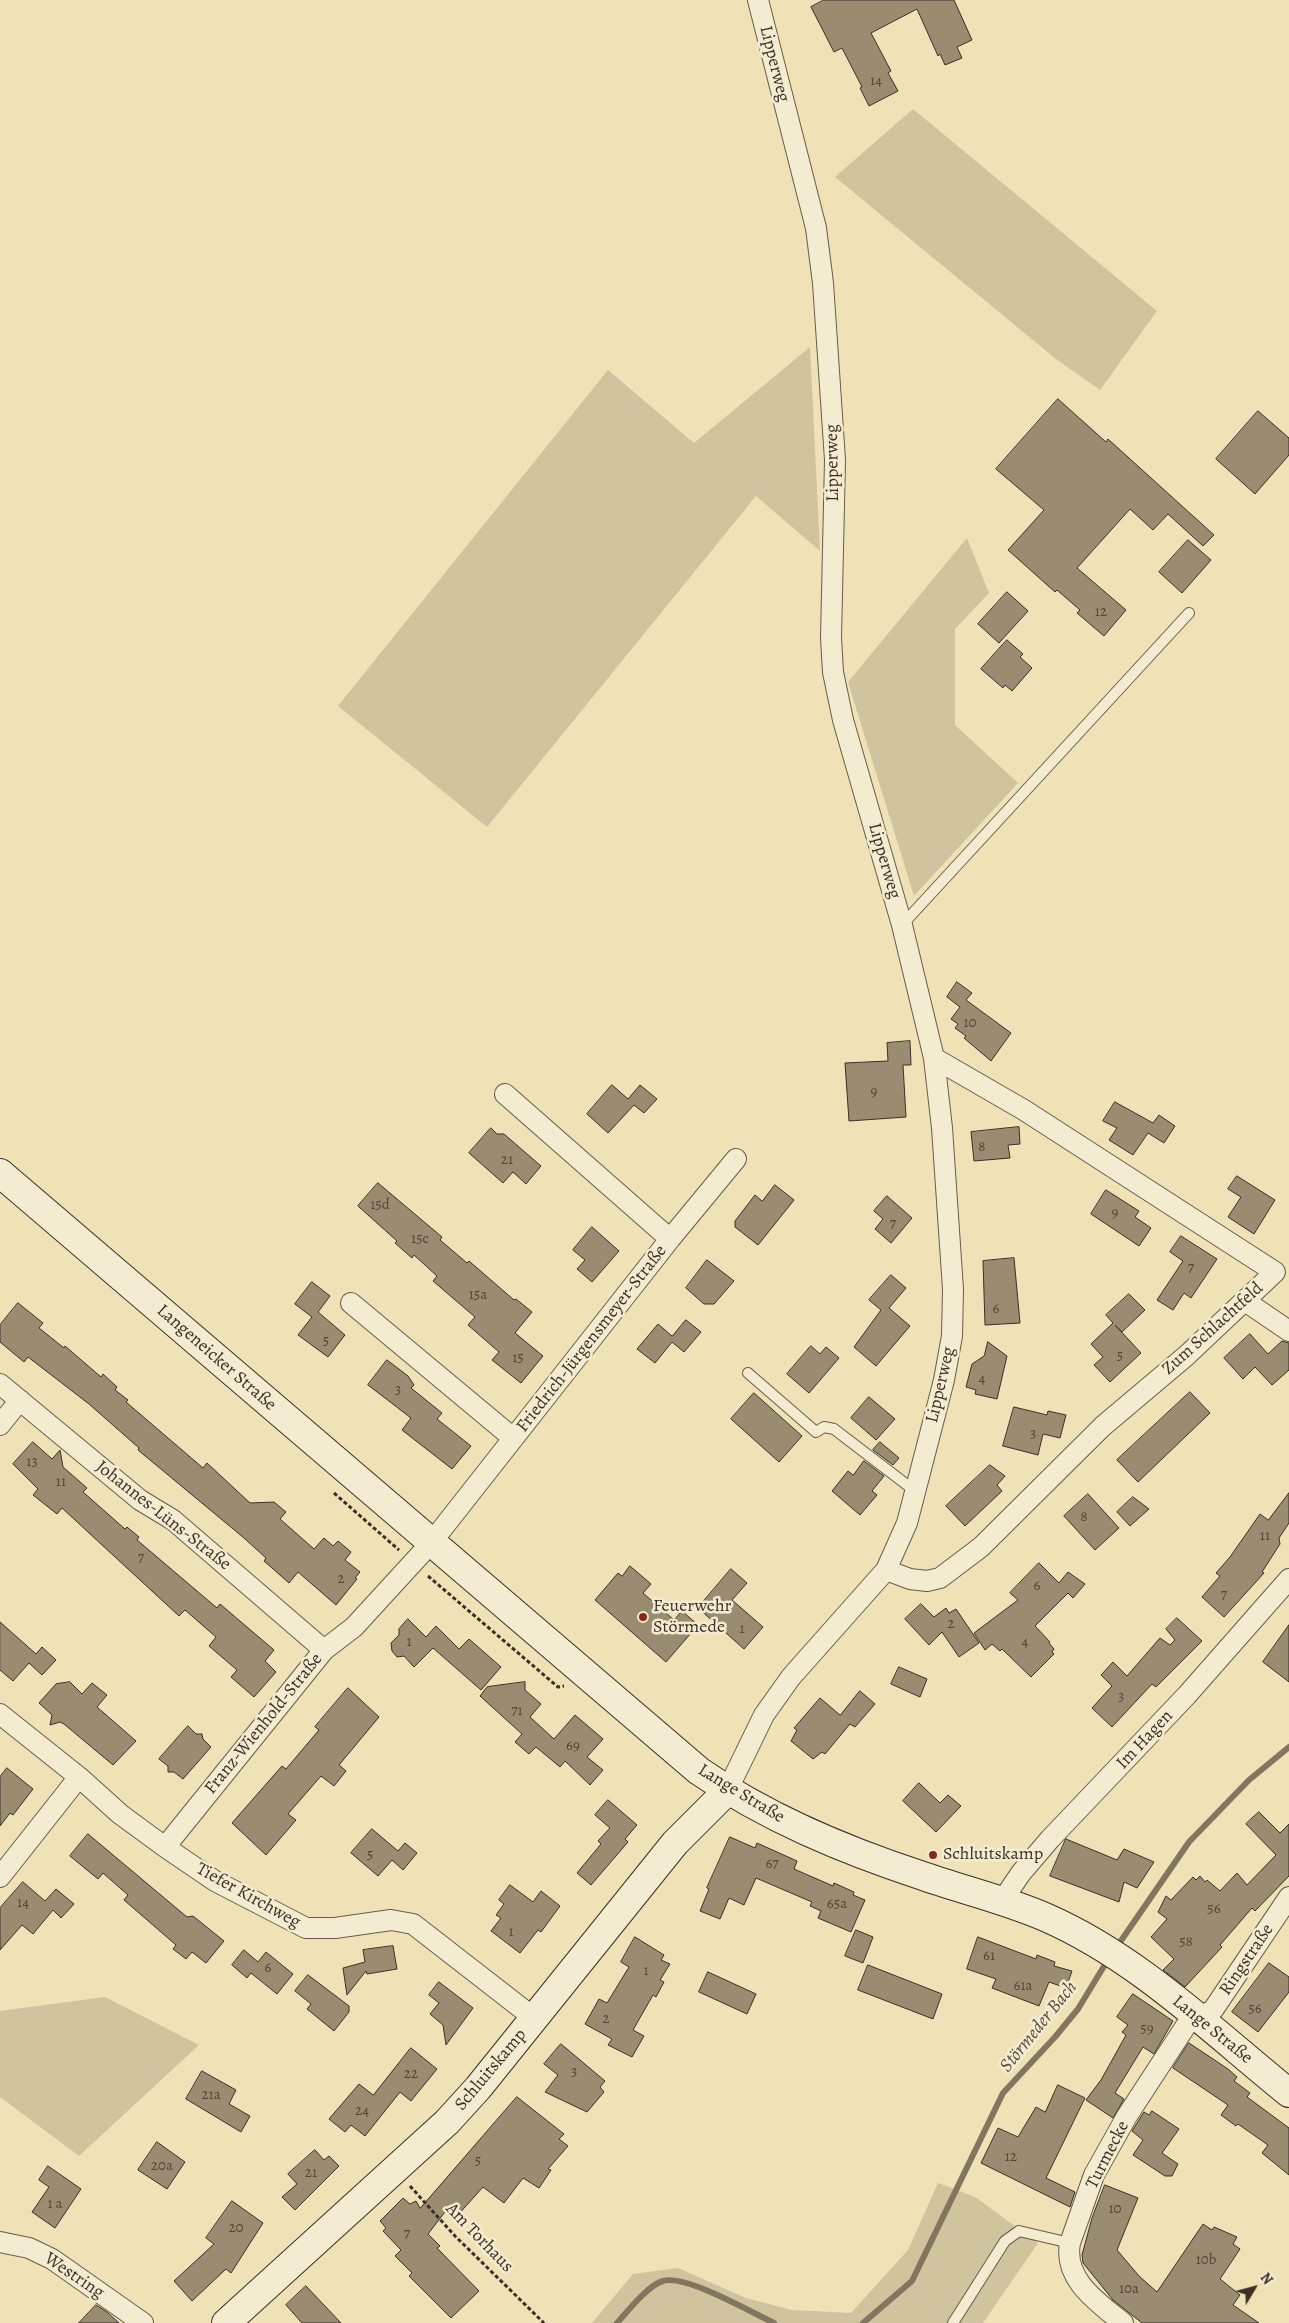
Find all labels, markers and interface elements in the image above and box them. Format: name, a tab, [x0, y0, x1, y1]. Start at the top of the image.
street label: Lipperweg	[754, 24, 794, 104]
house number: 14	[870, 72, 882, 90]
street label: Lipperweg	[822, 424, 844, 502]
house number: 12	[1095, 603, 1107, 621]
street label: Lipperweg	[863, 821, 905, 901]
house number: 10	[963, 1014, 977, 1032]
house number: 9	[871, 1083, 877, 1101]
house number: 8	[978, 1138, 986, 1156]
house number: 21	[501, 1151, 513, 1169]
house number: 15d	[370, 1196, 390, 1214]
house number: 9	[1112, 1204, 1118, 1222]
house number: 7	[890, 1215, 896, 1233]
house number: 15c	[411, 1230, 429, 1248]
street label: Friedrich-Jürgensmeyer-Straße	[512, 1241, 672, 1437]
house number: 7	[1188, 1259, 1194, 1277]
street label: Zum Schlachtfeld	[1158, 1278, 1268, 1380]
house number: 15a	[469, 1286, 487, 1304]
street label: Langeneicker Straße	[152, 1300, 280, 1416]
house number: 6	[993, 1300, 999, 1318]
house number: 5	[323, 1332, 329, 1350]
street label: Lipperweg	[922, 1345, 960, 1425]
house number: 5	[1117, 1347, 1123, 1365]
house number: 15	[512, 1349, 524, 1367]
house number: 4	[979, 1370, 985, 1388]
house number: 3	[395, 1381, 401, 1399]
house number: 3	[1030, 1425, 1036, 1443]
house number: 13	[26, 1453, 38, 1471]
street label: Johannes-Lüns-Straße	[91, 1457, 235, 1575]
house number: 11	[56, 1473, 66, 1491]
house number: 8	[1080, 1508, 1088, 1526]
house number: 11	[1260, 1527, 1270, 1545]
house number: 7	[138, 1549, 144, 1567]
house number: 2	[337, 1570, 345, 1588]
house number: 6	[1034, 1577, 1040, 1595]
house number: 7	[1221, 1586, 1227, 1604]
place label: Feuerwehr Störmede	[653, 1596, 731, 1638]
marker: Feuerwehr Störmede	[637, 1611, 649, 1623]
house number: 2	[947, 1615, 955, 1633]
house number: 1	[739, 1620, 745, 1638]
house number: 1	[406, 1633, 412, 1651]
house number: 4	[1022, 1633, 1028, 1651]
street label: Franz-Wienhold-Straße	[200, 1649, 328, 1799]
house number: 3	[1118, 1688, 1124, 1706]
house number: 71	[511, 1702, 523, 1720]
street label: Im Hagen	[1112, 1706, 1178, 1774]
house number: 69	[566, 1737, 580, 1755]
street label: Lange Straße	[694, 1760, 788, 1828]
place label: Schluitskamp	[943, 1844, 1043, 1866]
house number: 5	[367, 1846, 373, 1864]
marker: Schluitskamp	[927, 1849, 939, 1861]
house number: 67	[765, 1855, 779, 1873]
street label: Tiefer Kirchweg	[192, 1858, 304, 1934]
house number: 14	[17, 1894, 29, 1912]
house number: 65a	[827, 1895, 847, 1913]
house number: 56	[1207, 1900, 1221, 1918]
street label: Ringstraße	[1215, 1920, 1279, 2000]
house number: 1	[508, 1923, 514, 1941]
house number: 58	[1179, 1933, 1193, 1951]
house number: 61	[983, 1947, 995, 1965]
house number: 6	[265, 1959, 271, 1977]
house number: 1	[643, 1962, 649, 1980]
water label: Störmeder Bach	[995, 1977, 1083, 2077]
house number: 61a	[1013, 1977, 1033, 1995]
street label: Lange Straße	[1167, 1991, 1257, 2069]
house number: 56	[1248, 2000, 1262, 2018]
house number: 2	[602, 2010, 610, 2028]
house number: 59	[1140, 2020, 1154, 2038]
street label: Schluitskamp	[451, 2025, 531, 2115]
house number: 3	[571, 2063, 577, 2081]
house number: 22	[404, 2065, 418, 2083]
house number: 21a	[201, 2086, 221, 2104]
house number: 24	[355, 2102, 369, 2120]
street label: Turmecke	[1082, 2117, 1134, 2193]
house number: 12	[1005, 2148, 1017, 2166]
house number: 5	[475, 2152, 481, 2170]
house number: 20a	[151, 2157, 173, 2175]
house number: 21	[305, 2164, 317, 2182]
house number: 1 a	[47, 2195, 63, 2213]
street label: Am Torhaus	[441, 2199, 517, 2277]
house number: 10	[1108, 2200, 1122, 2218]
house number: 20	[228, 2219, 244, 2237]
house number: 7	[404, 2225, 410, 2243]
street label: Westring	[40, 2248, 108, 2304]
house number: 10b	[1196, 2251, 1216, 2269]
north arrow	[1229, 2263, 1279, 2313]
text: N	[1256, 2269, 1277, 2288]
house number: 10a	[1119, 2280, 1139, 2298]

